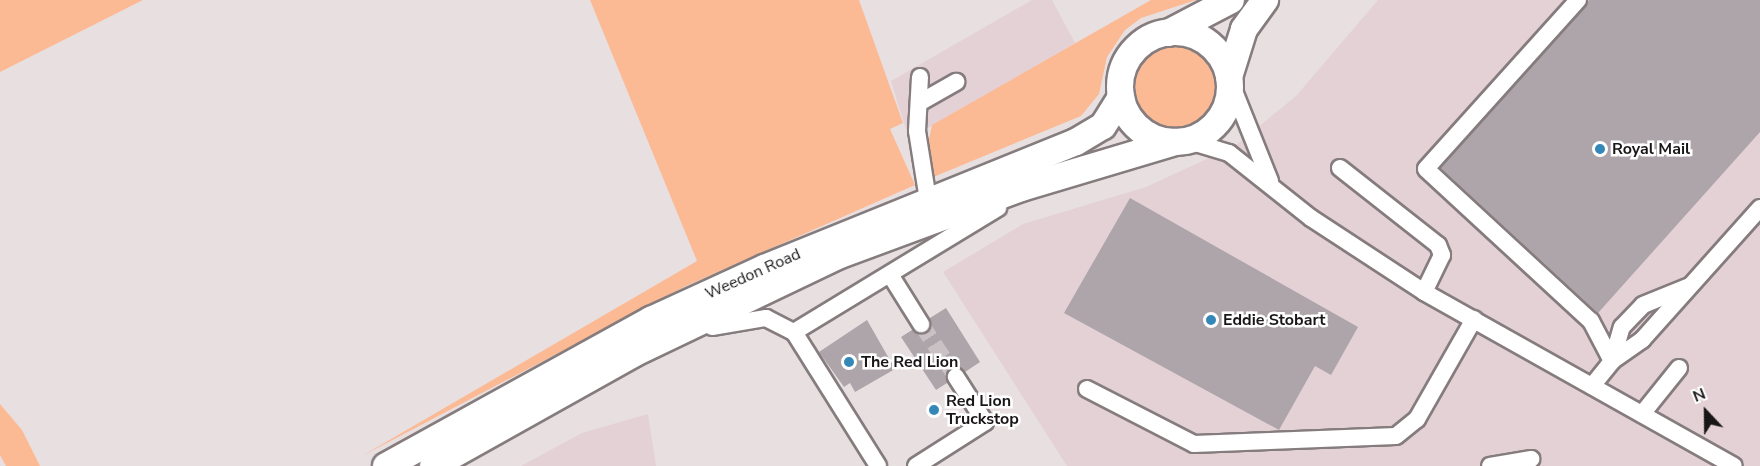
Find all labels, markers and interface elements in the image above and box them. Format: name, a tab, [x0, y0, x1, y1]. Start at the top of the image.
place label: Royal Mail	[1612, 139, 1690, 159]
marker: Royal Mail	[1593, 142, 1607, 156]
street label: Weedon Road	[702, 244, 804, 304]
place label: Eddie Stobart	[1223, 310, 1325, 330]
marker: Eddie Stobart	[1204, 313, 1218, 327]
place label: The Red Lion	[861, 352, 958, 372]
marker: The Red Lion	[842, 355, 856, 369]
north arrow	[1676, 382, 1736, 442]
text: N	[1690, 383, 1709, 408]
place label: Red Lion Truckstop	[946, 391, 1019, 429]
marker: Red Lion Truckstop	[927, 403, 941, 417]

